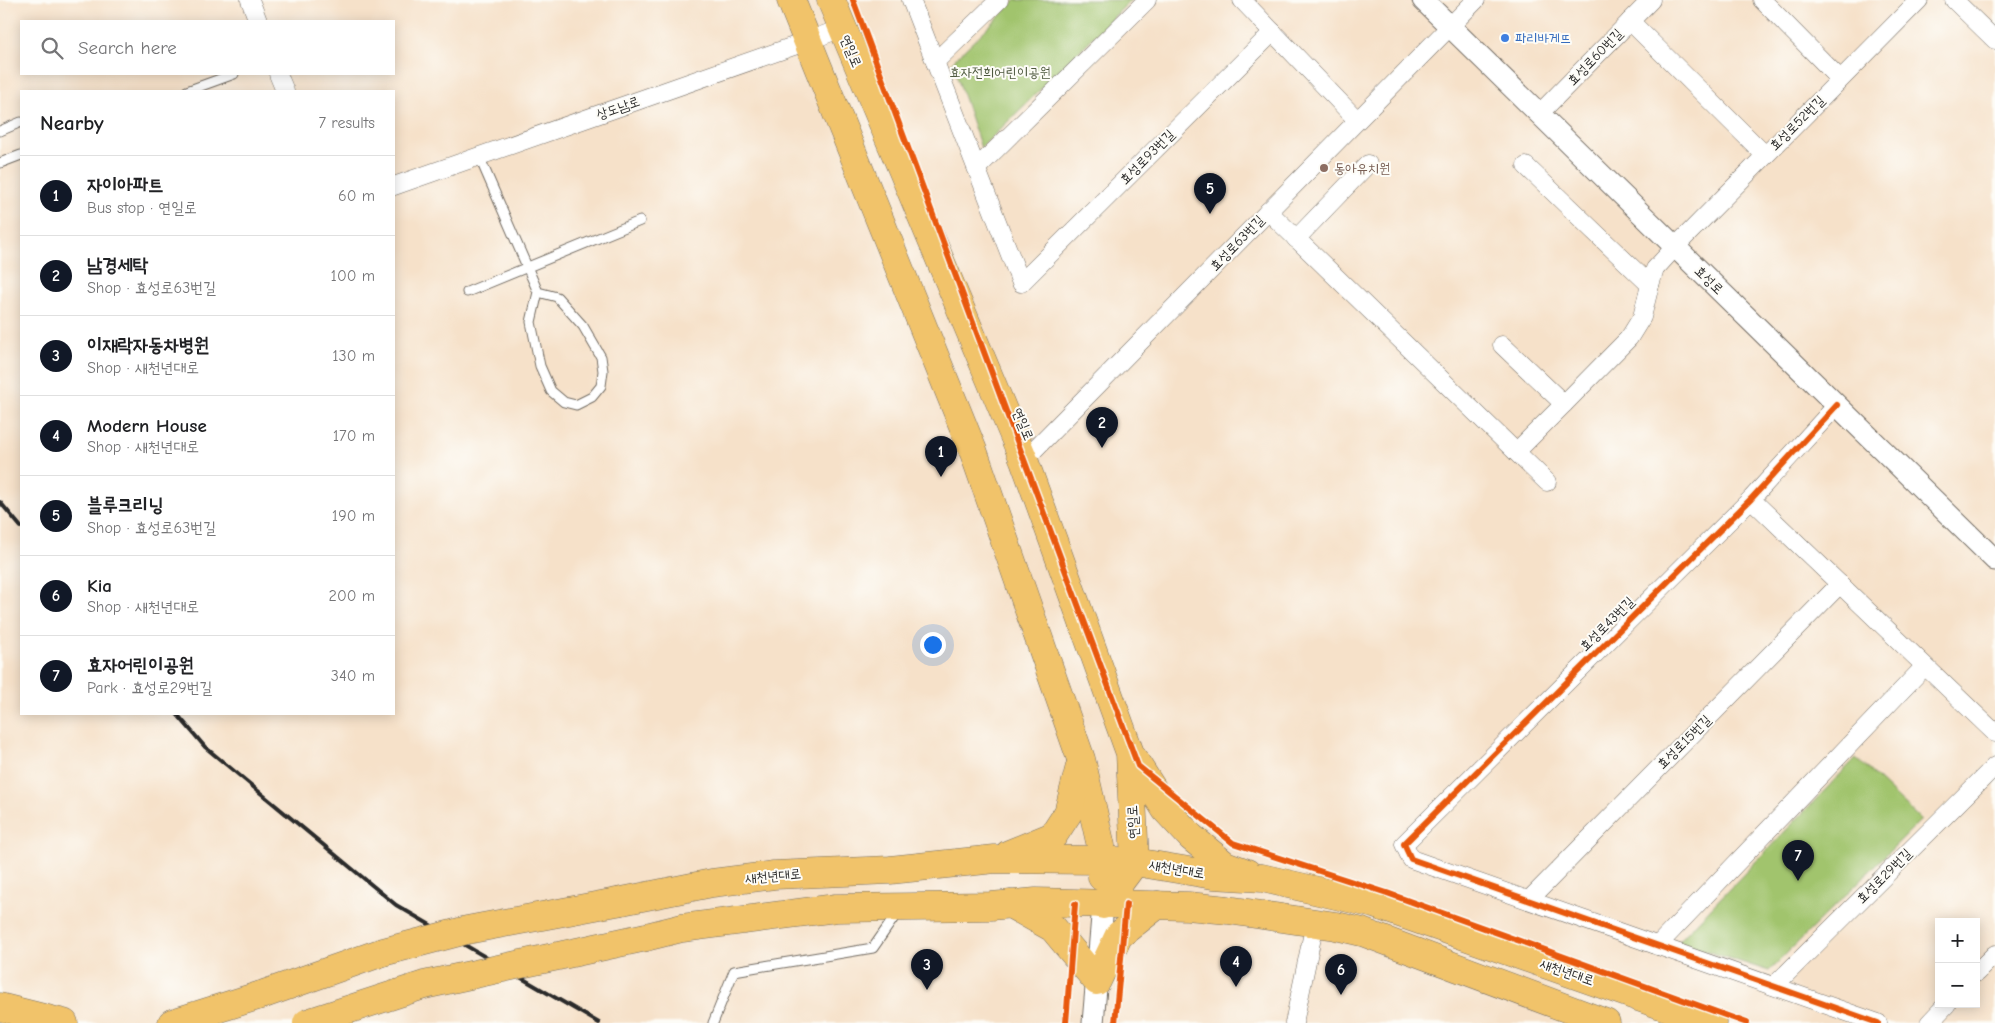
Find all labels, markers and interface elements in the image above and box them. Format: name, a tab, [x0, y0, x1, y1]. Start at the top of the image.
search box	[20, 20, 395, 75]
street label: 효성로60번길	[1564, 25, 1627, 89]
place label: 파리바게뜨	[1515, 30, 1571, 47]
street label: 연일로	[837, 32, 865, 70]
marker: 파리바게뜨	[1499, 32, 1511, 44]
icon: search	[38, 34, 66, 62]
text: Search here	[78, 37, 177, 59]
park label: 효자전희어린이공원	[949, 64, 1051, 81]
street label: 효성로52번길	[1766, 91, 1829, 154]
street label: 상도남로	[594, 93, 642, 123]
text: Nearby	[40, 111, 104, 135]
text: 7 results	[318, 114, 375, 132]
street label: 효성로93번길	[1116, 125, 1179, 188]
place label: 동아유치원	[1334, 160, 1390, 177]
marker: 동아유치원	[1318, 162, 1330, 174]
pin: 5	[1194, 173, 1226, 214]
text: 자이아파트	[87, 174, 163, 196]
text: 1	[53, 187, 59, 205]
text: 60 m	[338, 187, 375, 205]
text: Bus stop · 연일로	[87, 199, 197, 217]
street label: 효성로63번길	[1206, 211, 1268, 274]
text: 남경세탁	[87, 254, 148, 276]
street label: 효성로	[1691, 262, 1727, 298]
text: 2	[52, 267, 60, 285]
text: 100 m	[331, 267, 375, 285]
text: Shop · 효성로63번길	[87, 279, 216, 297]
text: 이재락자동차병원	[87, 334, 209, 356]
text: 3	[52, 347, 60, 365]
text: 130 m	[332, 347, 375, 365]
text: Shop · 새천년대로	[87, 359, 199, 377]
street label: 연일로	[1009, 405, 1037, 443]
pin: 2	[1086, 407, 1118, 448]
text: Modern House	[87, 415, 207, 437]
text: 4	[52, 427, 60, 445]
text: 170 m	[333, 427, 375, 445]
pin: 1	[925, 436, 957, 477]
text: Shop · 새천년대로	[87, 438, 199, 456]
text: 블루크리닝	[87, 494, 163, 516]
text: 5	[52, 507, 60, 525]
text: 190 m	[332, 507, 375, 525]
text: Shop · 효성로63번길	[87, 519, 216, 537]
text: Kia	[87, 575, 112, 597]
text: 6	[52, 587, 60, 605]
text: 200 m	[329, 587, 375, 605]
street label: 효성로43번길	[1576, 593, 1638, 655]
text: Shop · 새천년대로	[87, 598, 199, 616]
your location	[920, 632, 946, 658]
text: 효자어린이공원	[87, 654, 194, 676]
text: 7	[52, 667, 60, 685]
text: 340 m	[331, 667, 375, 685]
text: Park · 효성로29번길	[87, 679, 212, 697]
street label: 효성로15번길	[1653, 711, 1715, 773]
street label: 연일로	[1124, 805, 1142, 839]
pin: 7	[1782, 840, 1814, 881]
street label: 효성로29번길	[1853, 844, 1916, 907]
street label: 새천년대로	[1148, 856, 1206, 882]
street label: 새천년대로	[744, 865, 802, 887]
map controls	[1935, 918, 1980, 1008]
button: +	[1935, 918, 1980, 963]
pin: 4	[1220, 946, 1252, 987]
pin: 3	[911, 949, 943, 990]
pin: 6	[1325, 954, 1357, 995]
street label: 새천년대로	[1538, 955, 1596, 989]
button: −	[1935, 963, 1980, 1008]

